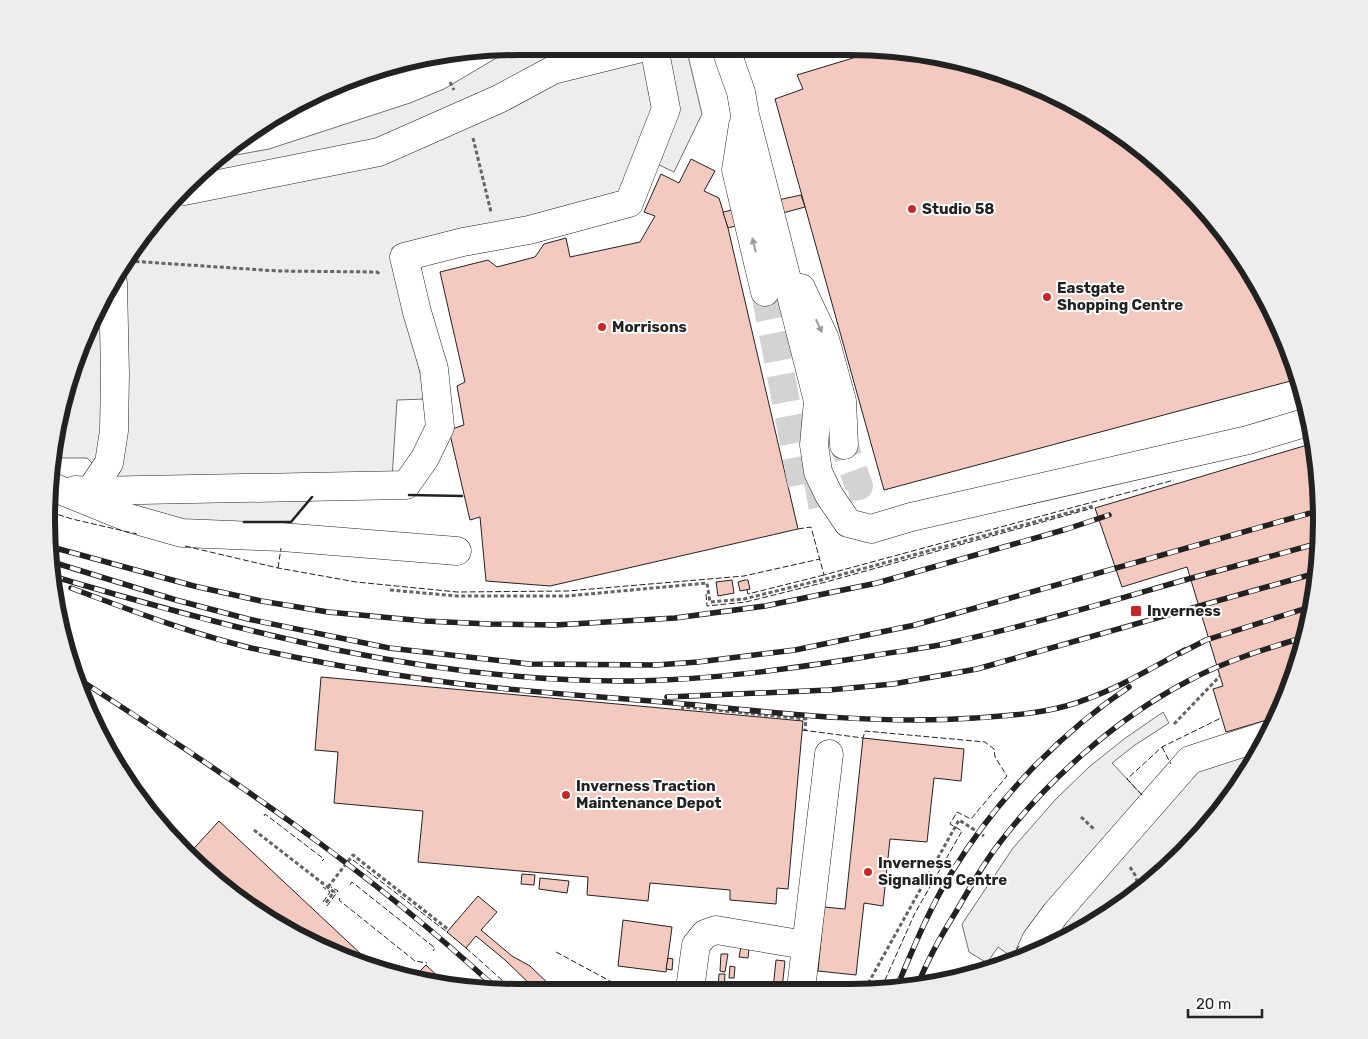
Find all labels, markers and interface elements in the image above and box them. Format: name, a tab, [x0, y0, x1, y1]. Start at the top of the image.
place label: Studio 58	[922, 200, 995, 218]
marker: Studio 58	[906, 203, 918, 215]
one-way arrow	[750, 237, 758, 252]
place label: Eastgate Shopping Centre	[1057, 279, 1183, 314]
marker: Eastgate Shopping Centre	[1041, 291, 1053, 303]
place label: Morrisons	[612, 318, 687, 336]
one-way arrow	[815, 319, 824, 334]
marker: Morrisons	[596, 321, 608, 333]
place label: Inverness	[1147, 602, 1221, 620]
marker: Inverness	[1129, 604, 1143, 618]
place label: Inverness Traction Maintenance Depot	[576, 777, 721, 812]
marker: Inverness Traction Maintenance Depot	[560, 789, 572, 801]
place label: Inverness Signalling Centre	[878, 854, 1007, 889]
marker: Inverness Signalling Centre	[862, 866, 874, 878]
scale bar	[1188, 986, 1262, 1018]
text: 20 m	[1196, 995, 1231, 1013]

